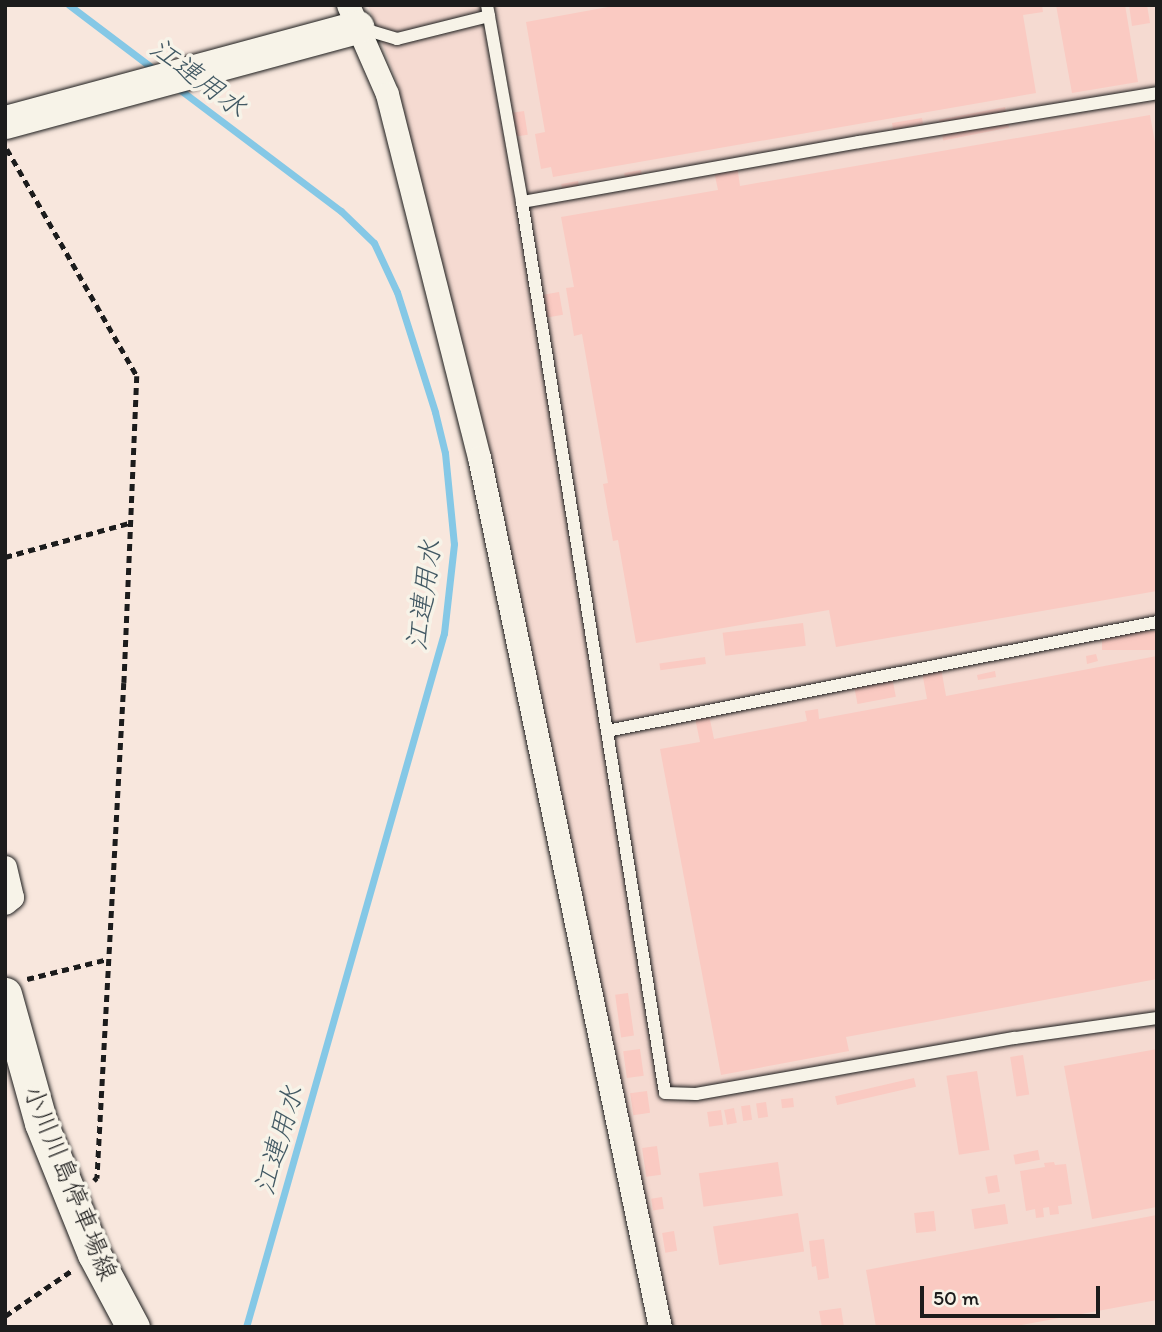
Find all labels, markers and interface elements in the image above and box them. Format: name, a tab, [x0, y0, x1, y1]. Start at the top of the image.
water label: 江連用水	[144, 30, 254, 124]
water label: 江連用水	[399, 537, 447, 653]
street label: 小川川島停車場線	[17, 1081, 123, 1285]
water label: 江連用水	[246, 1082, 310, 1198]
scale bar	[924, 1272, 1104, 1316]
text: 50 m	[933, 1285, 979, 1310]

